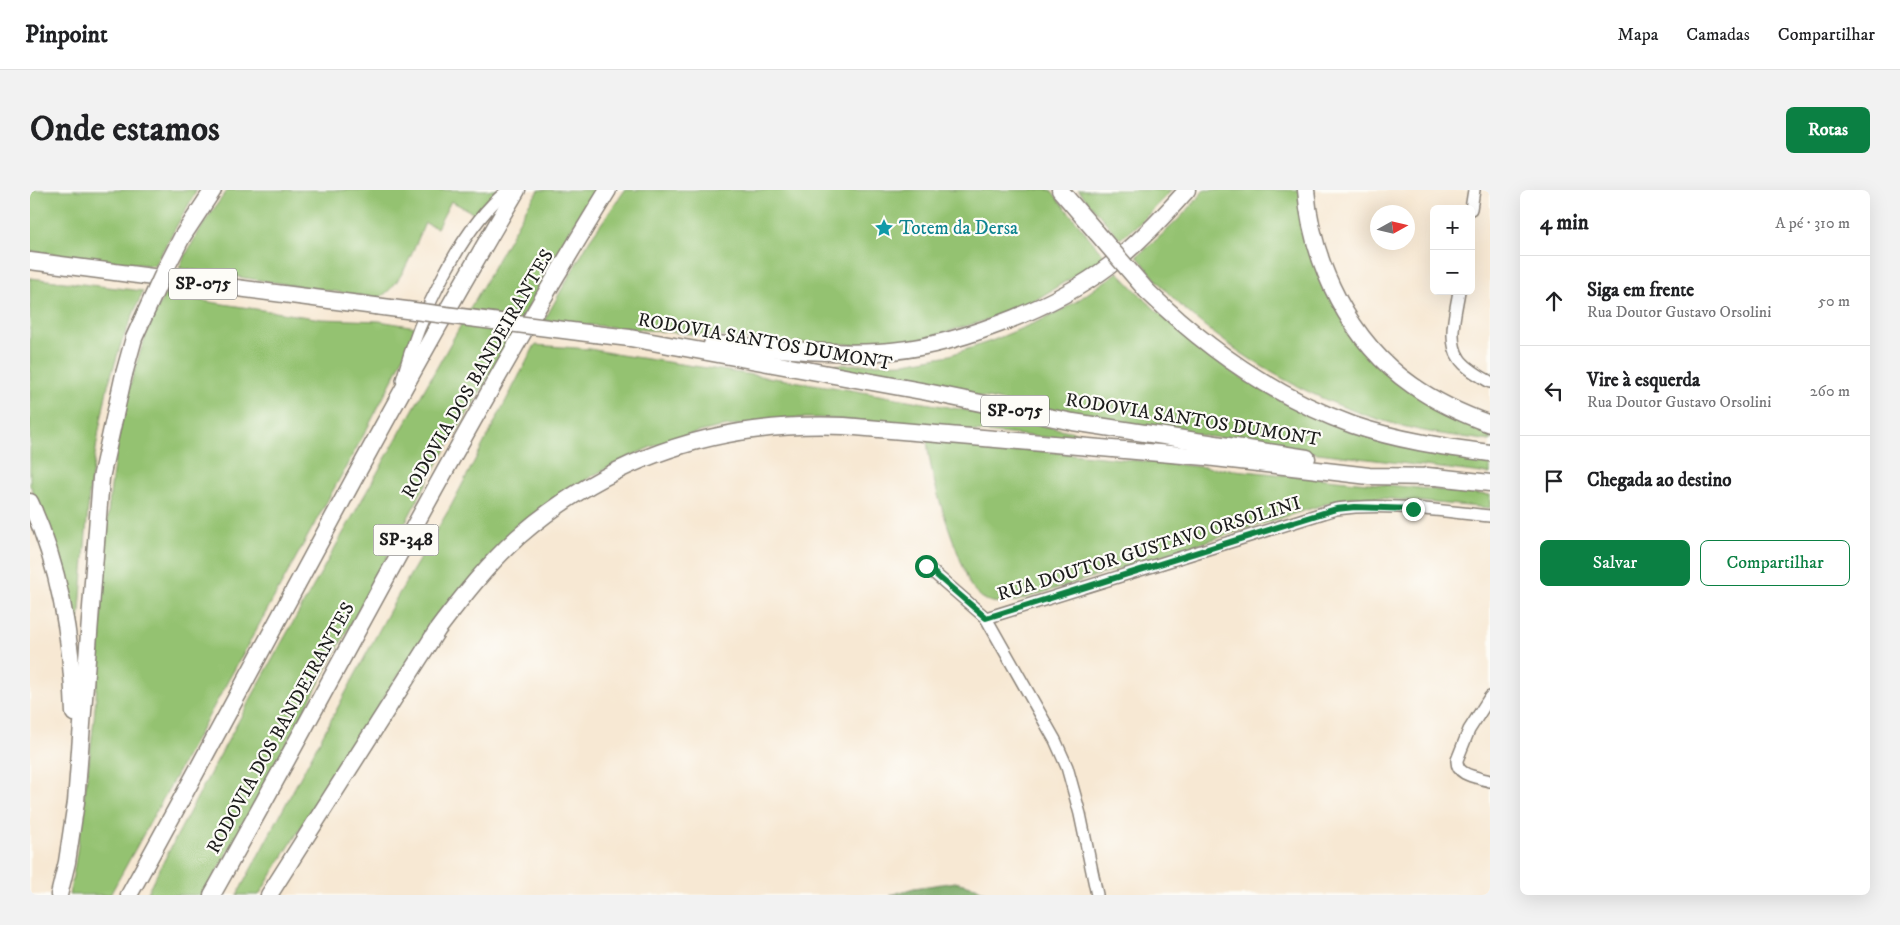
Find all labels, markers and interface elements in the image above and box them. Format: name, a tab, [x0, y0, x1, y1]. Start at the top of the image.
text: Pinpoint	[25, 20, 108, 50]
text: Mapa	[1618, 24, 1658, 46]
text: Camadas	[1686, 24, 1750, 46]
text: Compartilhar	[1778, 24, 1875, 46]
button: Rotas	[1786, 107, 1870, 153]
text: Onde estamos	[30, 108, 220, 152]
north arrow	[1370, 205, 1415, 250]
map controls	[1430, 205, 1475, 295]
button: +	[1430, 205, 1475, 250]
text: 4 min	[1540, 210, 1589, 236]
text: A pé · 310 m	[1775, 213, 1850, 233]
place icon: Totem da Dersa	[873, 217, 895, 239]
place label: Totem da Dersa	[899, 217, 1018, 240]
street label: RODOVIA DOS BANDEIRANTES	[397, 245, 559, 503]
button: −	[1430, 250, 1475, 295]
road number: SP-075	[169, 268, 237, 300]
text: Siga em frente	[1587, 279, 1694, 302]
icon: ahead	[1540, 287, 1568, 315]
text: 50 m	[1818, 291, 1850, 311]
text: Rua Doutor Gustavo Orsolini	[1587, 302, 1771, 322]
street label: RODOVIA SANTOS DUMONT	[636, 308, 895, 376]
text: Vire à esquerda	[1587, 369, 1700, 392]
icon: left	[1540, 377, 1568, 405]
text: 260 m	[1810, 381, 1850, 401]
street label: RODOVIA SANTOS DUMONT	[1064, 388, 1323, 452]
text: Rua Doutor Gustavo Orsolini	[1587, 392, 1771, 412]
road number: SP-075	[981, 396, 1049, 427]
icon: arrive	[1540, 467, 1568, 495]
text: Chegada ao destino	[1587, 469, 1732, 492]
street label: RUA DOUTOR GUSTAVO ORSOLINI	[995, 492, 1304, 606]
route end	[1402, 498, 1425, 521]
road number: SP-348	[374, 524, 438, 556]
button: Salvar	[1540, 540, 1690, 586]
button: Compartilhar	[1700, 540, 1850, 586]
route start	[915, 555, 938, 578]
street label: RODOVIA DOS BANDEIRANTES	[202, 598, 360, 858]

